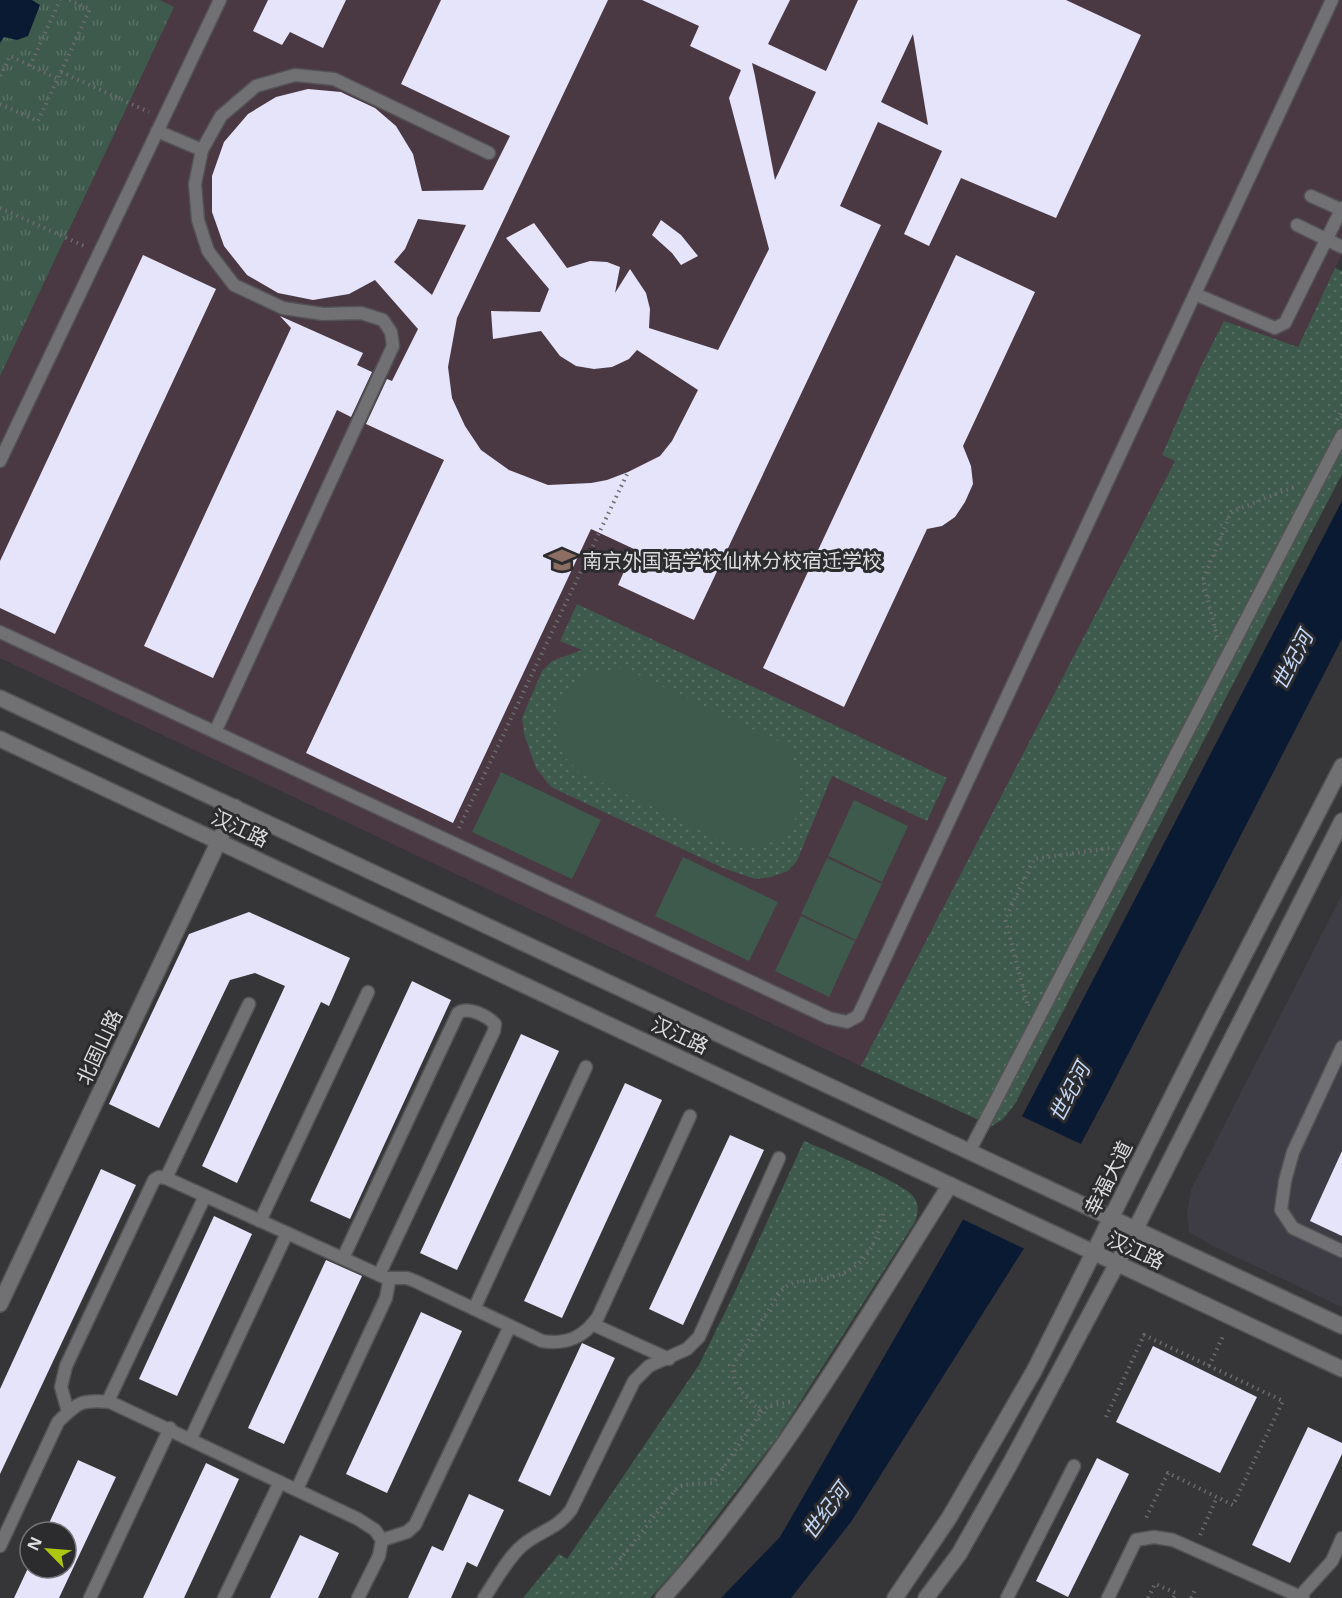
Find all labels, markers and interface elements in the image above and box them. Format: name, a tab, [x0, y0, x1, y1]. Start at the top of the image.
school or university icon: 南京外国语学校仙林分校宿迁学校	[547, 545, 577, 575]
place label: 南京外国语学校仙林分校宿迁学校	[582, 547, 882, 574]
water label: 世纪河	[1265, 622, 1321, 694]
street label: 汉江路	[207, 803, 273, 853]
street label: 北固山路	[70, 1005, 128, 1089]
street label: 汉江路	[647, 1010, 713, 1060]
water label: 世纪河	[1042, 1054, 1098, 1126]
street label: 幸福大道	[1078, 1136, 1138, 1220]
street label: 汉江路	[1103, 1225, 1169, 1275]
water label: 世纪河	[795, 1474, 857, 1545]
north arrow	[18, 1520, 78, 1580]
text: N	[22, 1533, 47, 1554]

